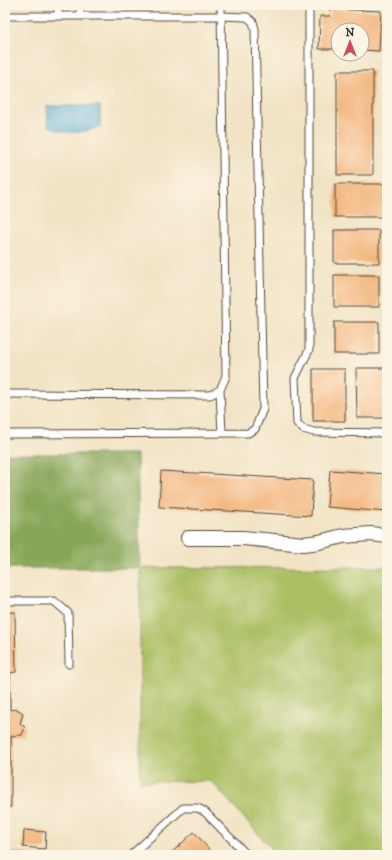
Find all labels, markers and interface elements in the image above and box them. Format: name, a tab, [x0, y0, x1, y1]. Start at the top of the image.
north arrow	[330, 22, 370, 62]
text: N	[345, 26, 355, 40]

